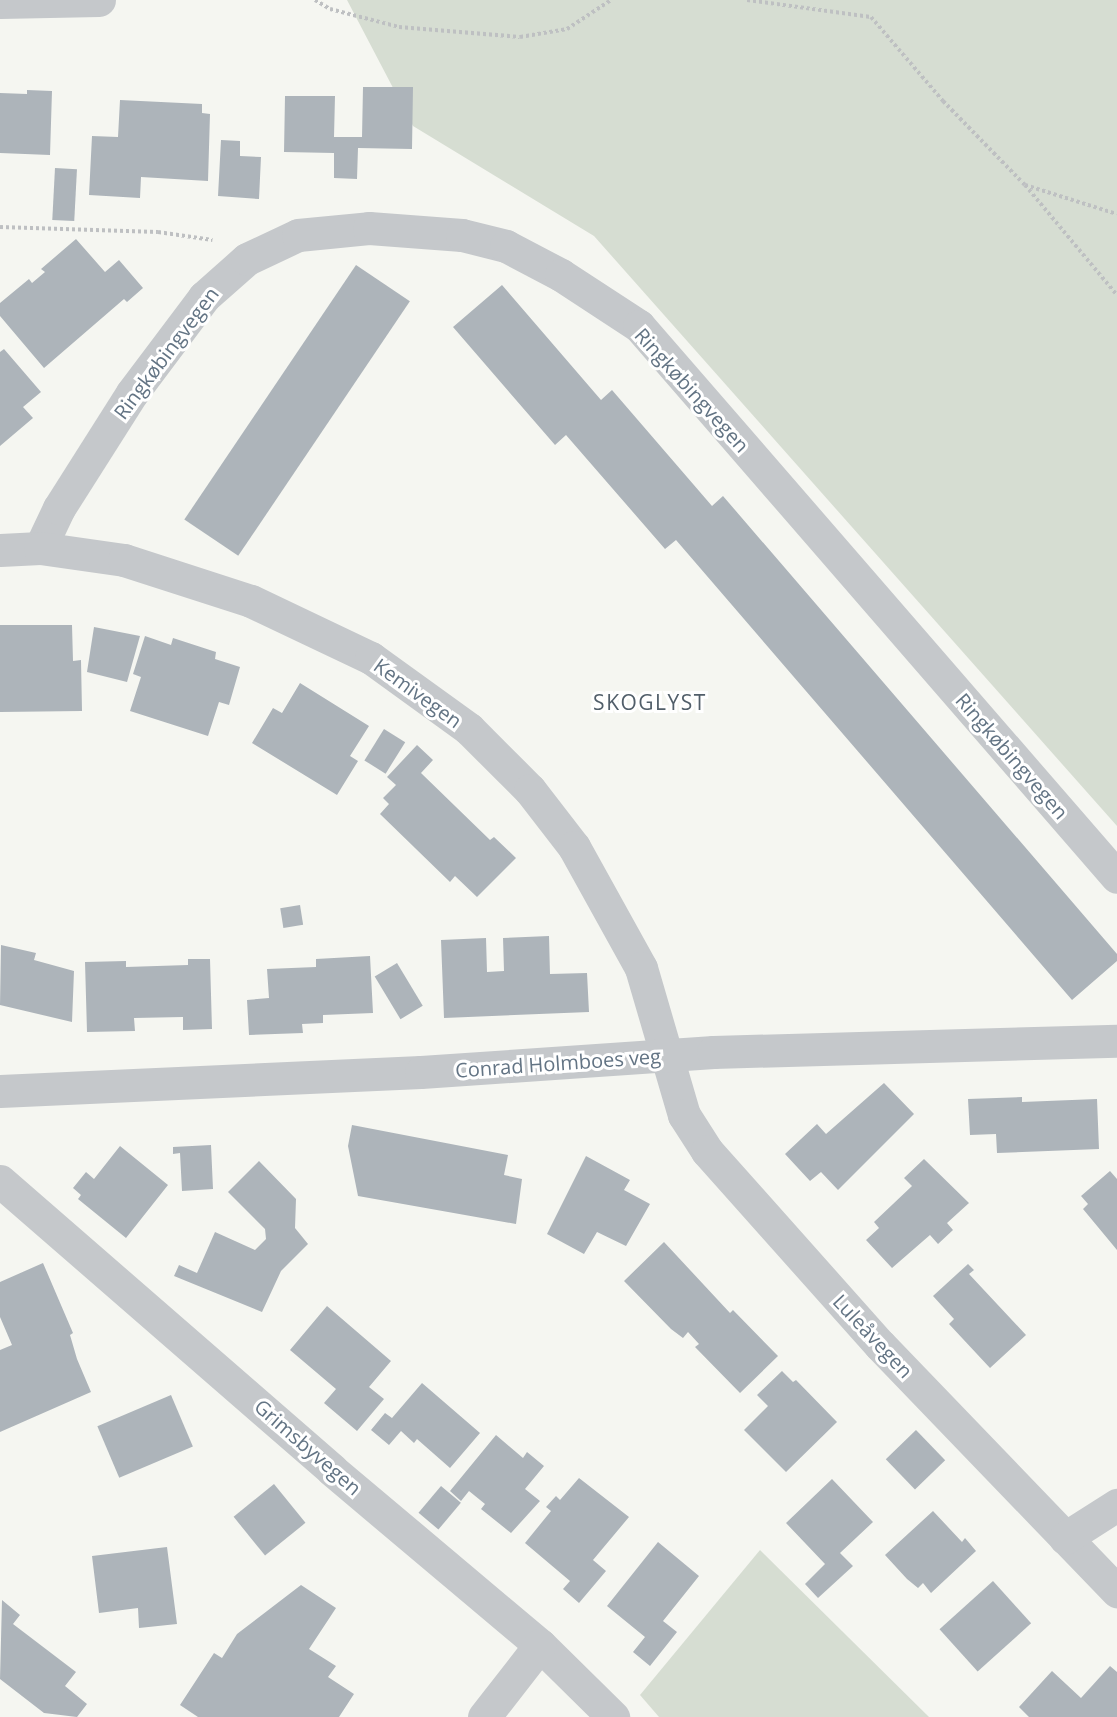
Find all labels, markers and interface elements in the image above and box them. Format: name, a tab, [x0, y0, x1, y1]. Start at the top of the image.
street label: Ringkøbingvegen	[109, 282, 223, 424]
street label: Ringkøbingvegen	[630, 323, 754, 457]
street label: Kemivegen	[369, 653, 467, 733]
street label: Ringkøbingvegen	[951, 688, 1073, 824]
district label: SKOGLYST	[593, 689, 707, 715]
street label: Conrad Holmboes veg	[454, 1044, 662, 1082]
street label: Luleåvegen	[828, 1289, 918, 1383]
street label: Grimsbyvegen	[250, 1394, 366, 1500]

